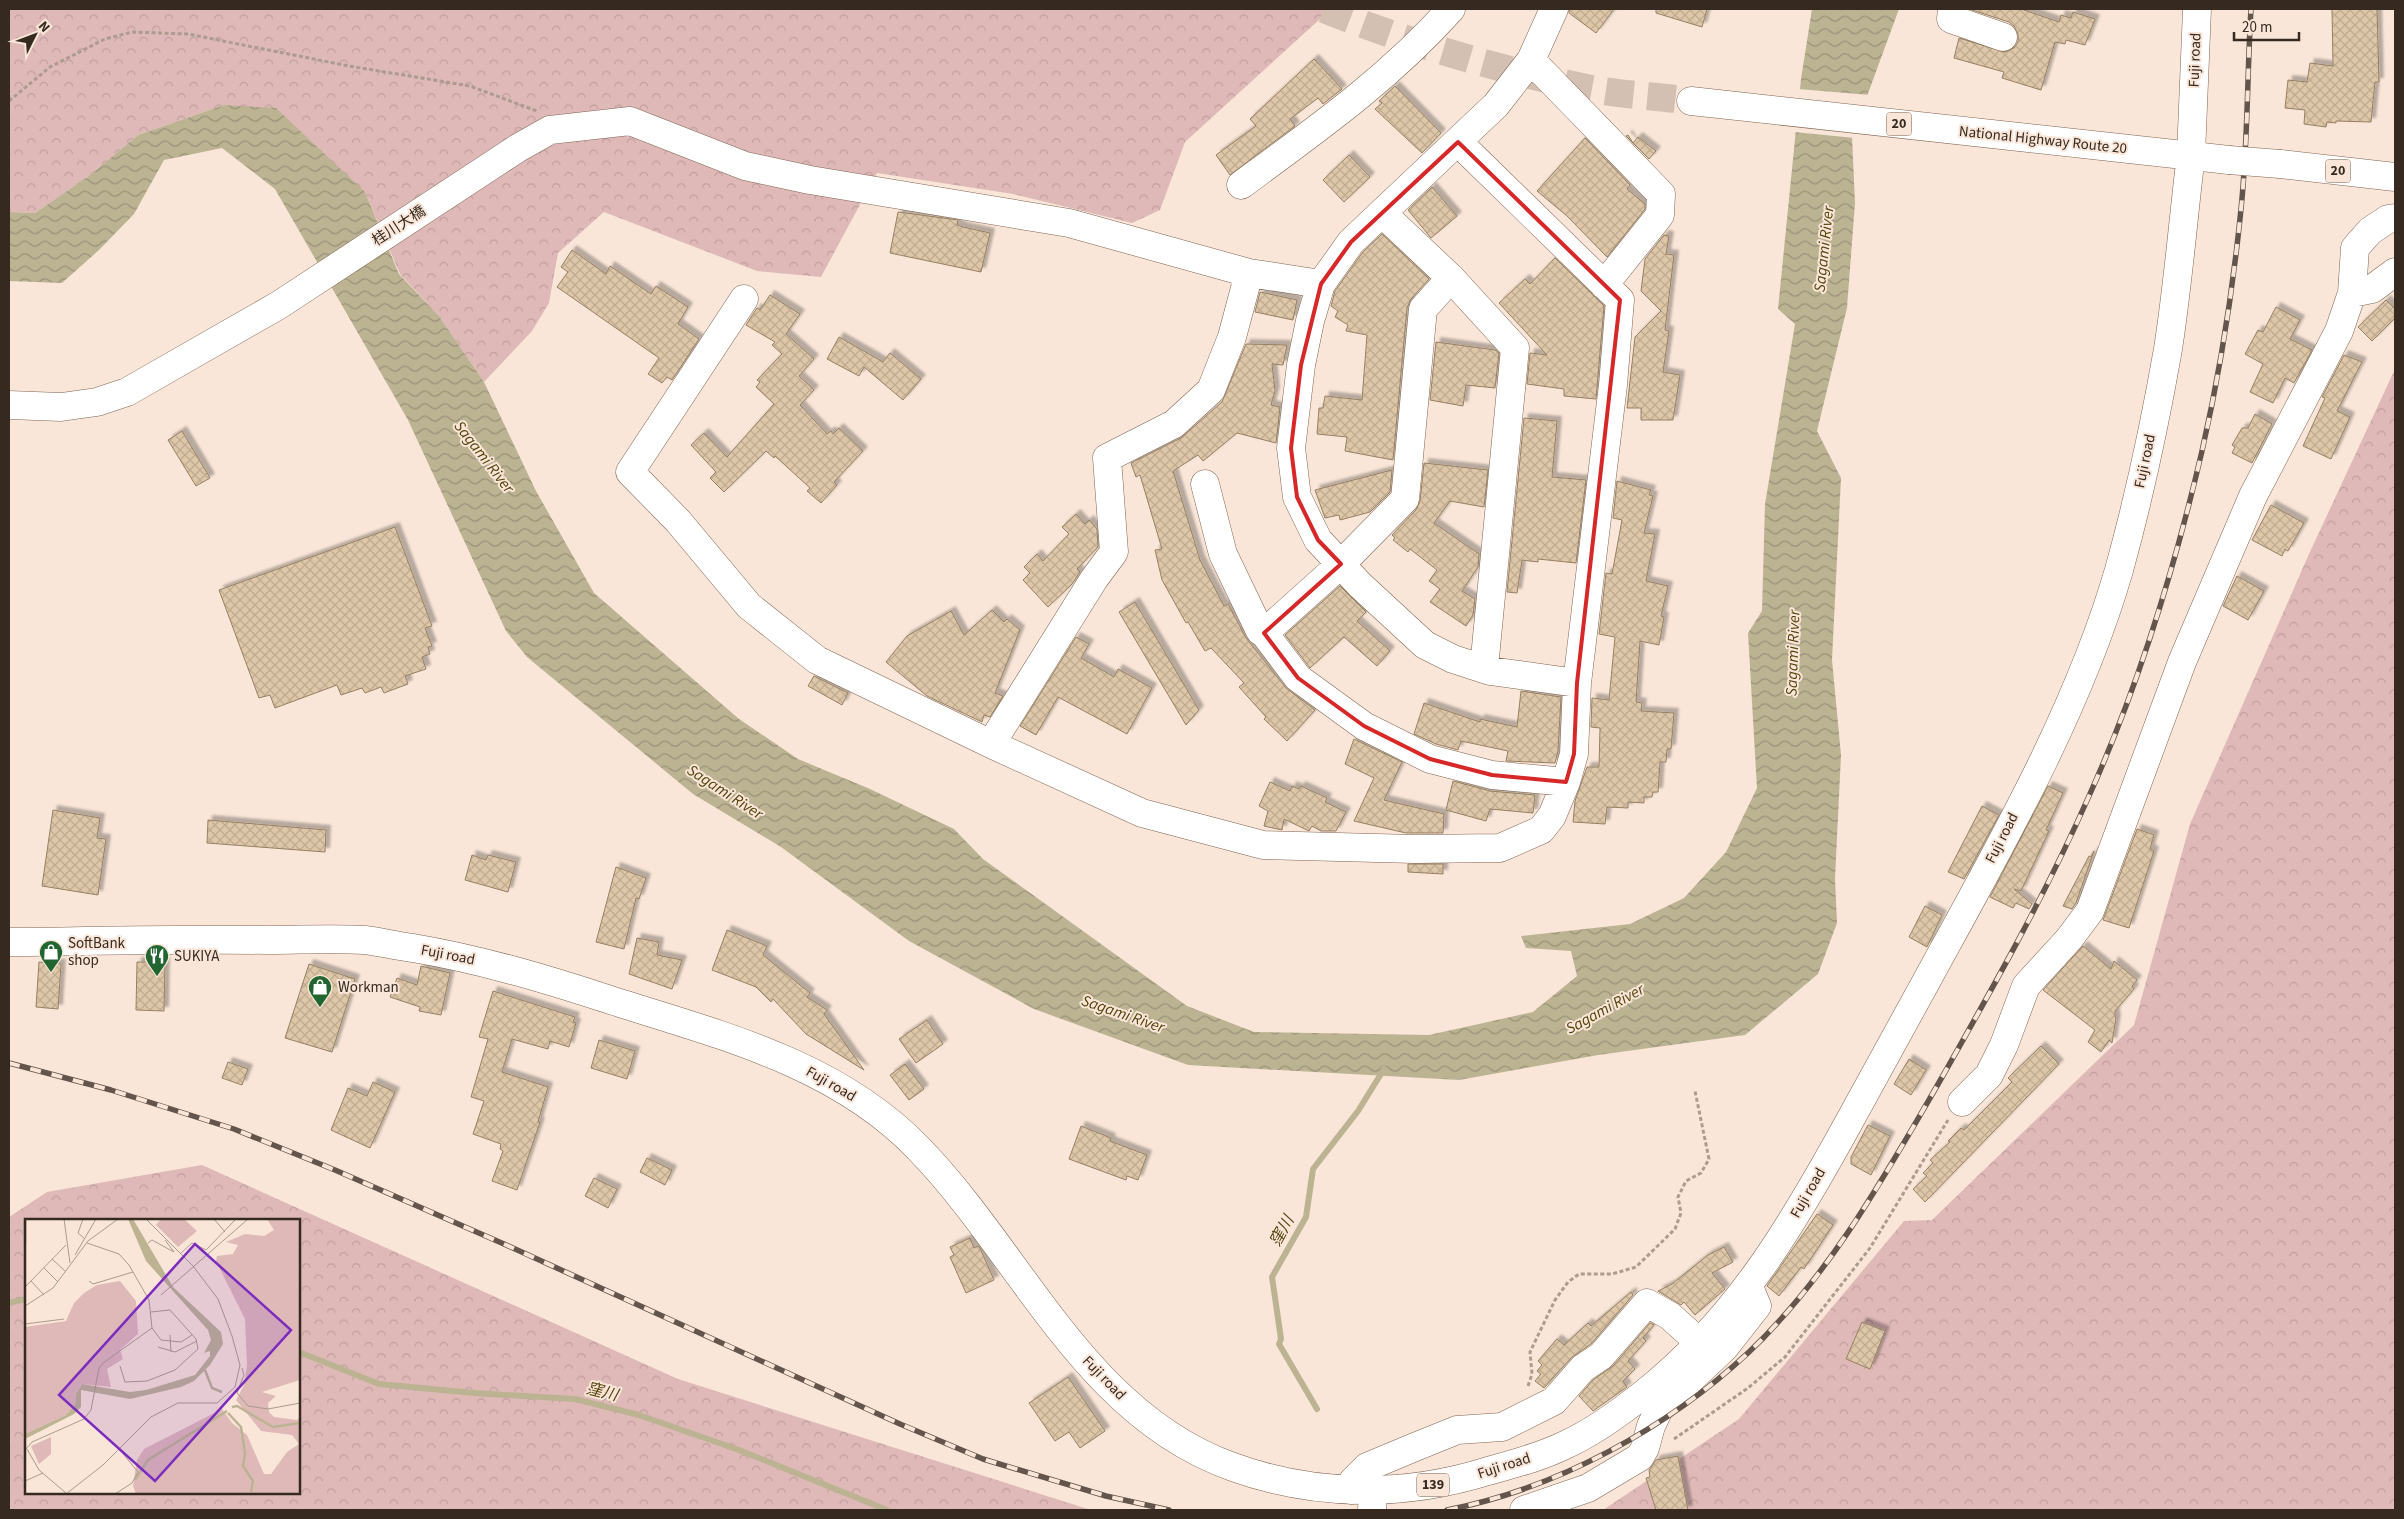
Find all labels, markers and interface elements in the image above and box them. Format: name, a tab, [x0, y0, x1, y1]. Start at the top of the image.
north arrow	[10, 10, 60, 60]
scale bar	[2234, 10, 2299, 42]
text: N	[33, 17, 54, 37]
text: 20 m	[2242, 17, 2272, 38]
street label: Fuji road	[2184, 32, 2206, 88]
road number: 20	[1886, 112, 1912, 136]
street label: National Highway Route 20	[1958, 121, 2128, 159]
road number: 20	[2326, 160, 2350, 182]
street label: 桂川大橋	[368, 201, 430, 251]
water label: Sagami River	[1809, 203, 1840, 293]
water label: Sagami River	[449, 416, 520, 499]
street label: Fuji road	[2129, 432, 2161, 490]
water label: Sagami River	[1780, 608, 1806, 697]
water label: Sagami River	[683, 759, 769, 826]
street label: Fuji road	[1980, 809, 2024, 867]
place label: SoftBank shop	[68, 933, 126, 971]
shop icon: SoftBank shop	[38, 939, 64, 973]
street label: Fuji road	[419, 939, 477, 971]
restaurant icon: SUKIYA	[144, 943, 170, 977]
place label: SUKIYA	[174, 946, 220, 967]
shop icon: Workman	[307, 974, 333, 1008]
place label: Workman	[338, 977, 399, 998]
water label: Sagami River	[1562, 978, 1649, 1040]
water label: Sagami River	[1079, 990, 1169, 1039]
street label: Fuji road	[802, 1061, 860, 1107]
street label: Fuji road	[1785, 1164, 1831, 1222]
water label: 窪川	[1265, 1210, 1300, 1250]
inset map	[25, 1219, 300, 1494]
street label: Fuji road	[1077, 1351, 1131, 1405]
water label: 窪川	[584, 1377, 622, 1407]
street label: Fuji road	[1475, 1448, 1533, 1484]
road number: 139	[1417, 1474, 1449, 1496]

